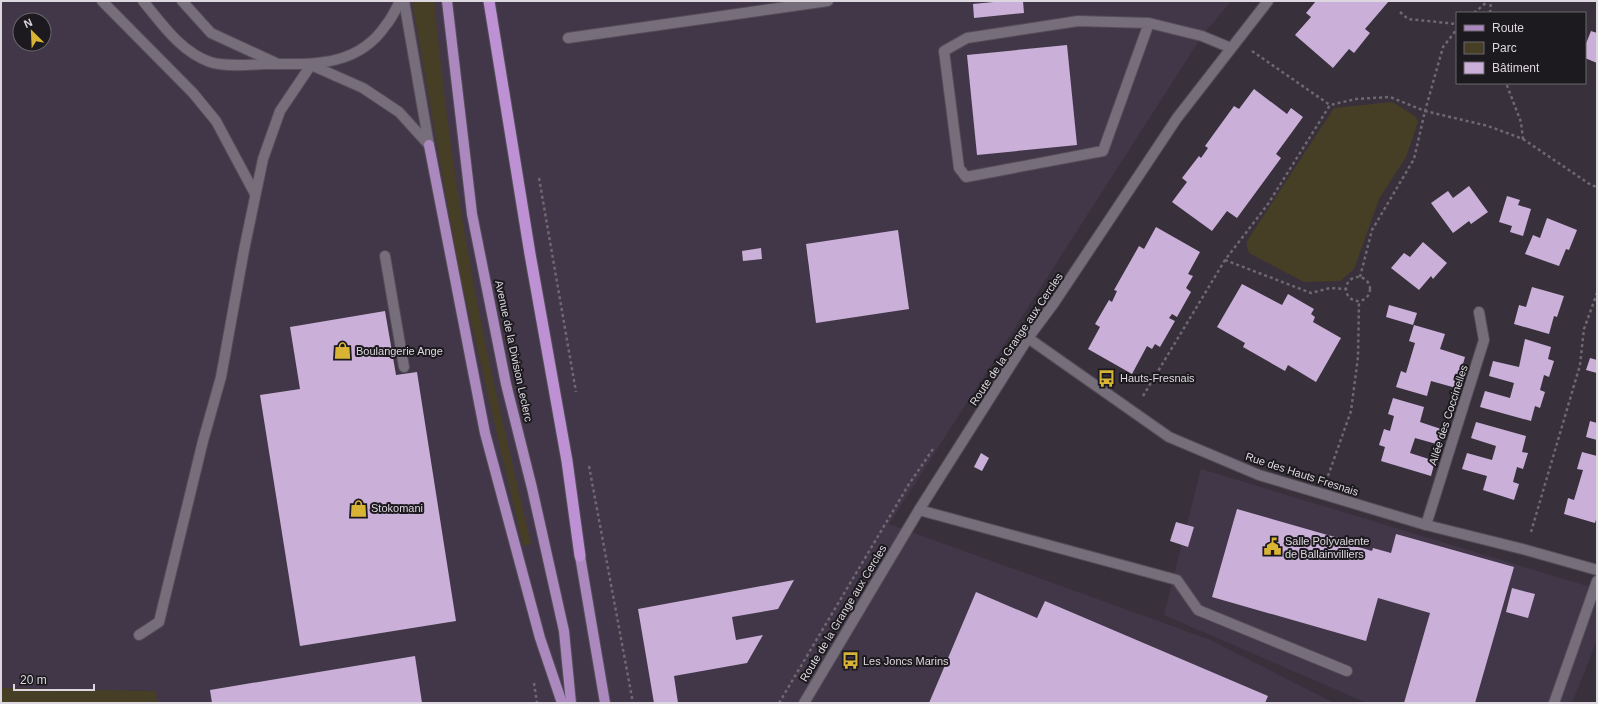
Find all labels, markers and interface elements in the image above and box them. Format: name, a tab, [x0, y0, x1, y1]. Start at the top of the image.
north arrow	[12, 12, 52, 52]
legend	[1456, 12, 1586, 84]
text: N	[22, 16, 34, 30]
text: Route	[1492, 21, 1524, 35]
text: Parc	[1492, 41, 1517, 55]
text: Bâtiment	[1492, 61, 1540, 75]
street label: Route de la Grange aux Cercles	[967, 270, 1065, 407]
street label: Avenue de la Division Leclerc	[493, 279, 535, 423]
shop icon: Boulangerie Ange	[333, 341, 353, 361]
place label: Boulangerie Ange	[356, 345, 443, 357]
street label: Allée des Coccinelles	[1426, 363, 1470, 467]
bus stop icon: Hauts-Fresnais	[1097, 368, 1117, 388]
place label: Hauts-Fresnais	[1120, 372, 1195, 384]
street label: Rue des Hauts Fresnais	[1244, 450, 1360, 498]
shop icon: Stokomani	[348, 498, 368, 518]
place label: Stokomani	[371, 502, 423, 514]
place label: Salle Polyvalente de Ballainvilliers	[1285, 535, 1369, 560]
public building icon: Salle Polyvalente de Ballainvilliers	[1262, 537, 1282, 557]
street label: Route de la Grange aux Cercles	[797, 542, 889, 683]
bus stop icon: Les Joncs Marins	[840, 651, 860, 671]
place label: Les Joncs Marins	[863, 655, 949, 667]
scale bar	[14, 666, 94, 692]
text: 20 m	[20, 673, 47, 687]

